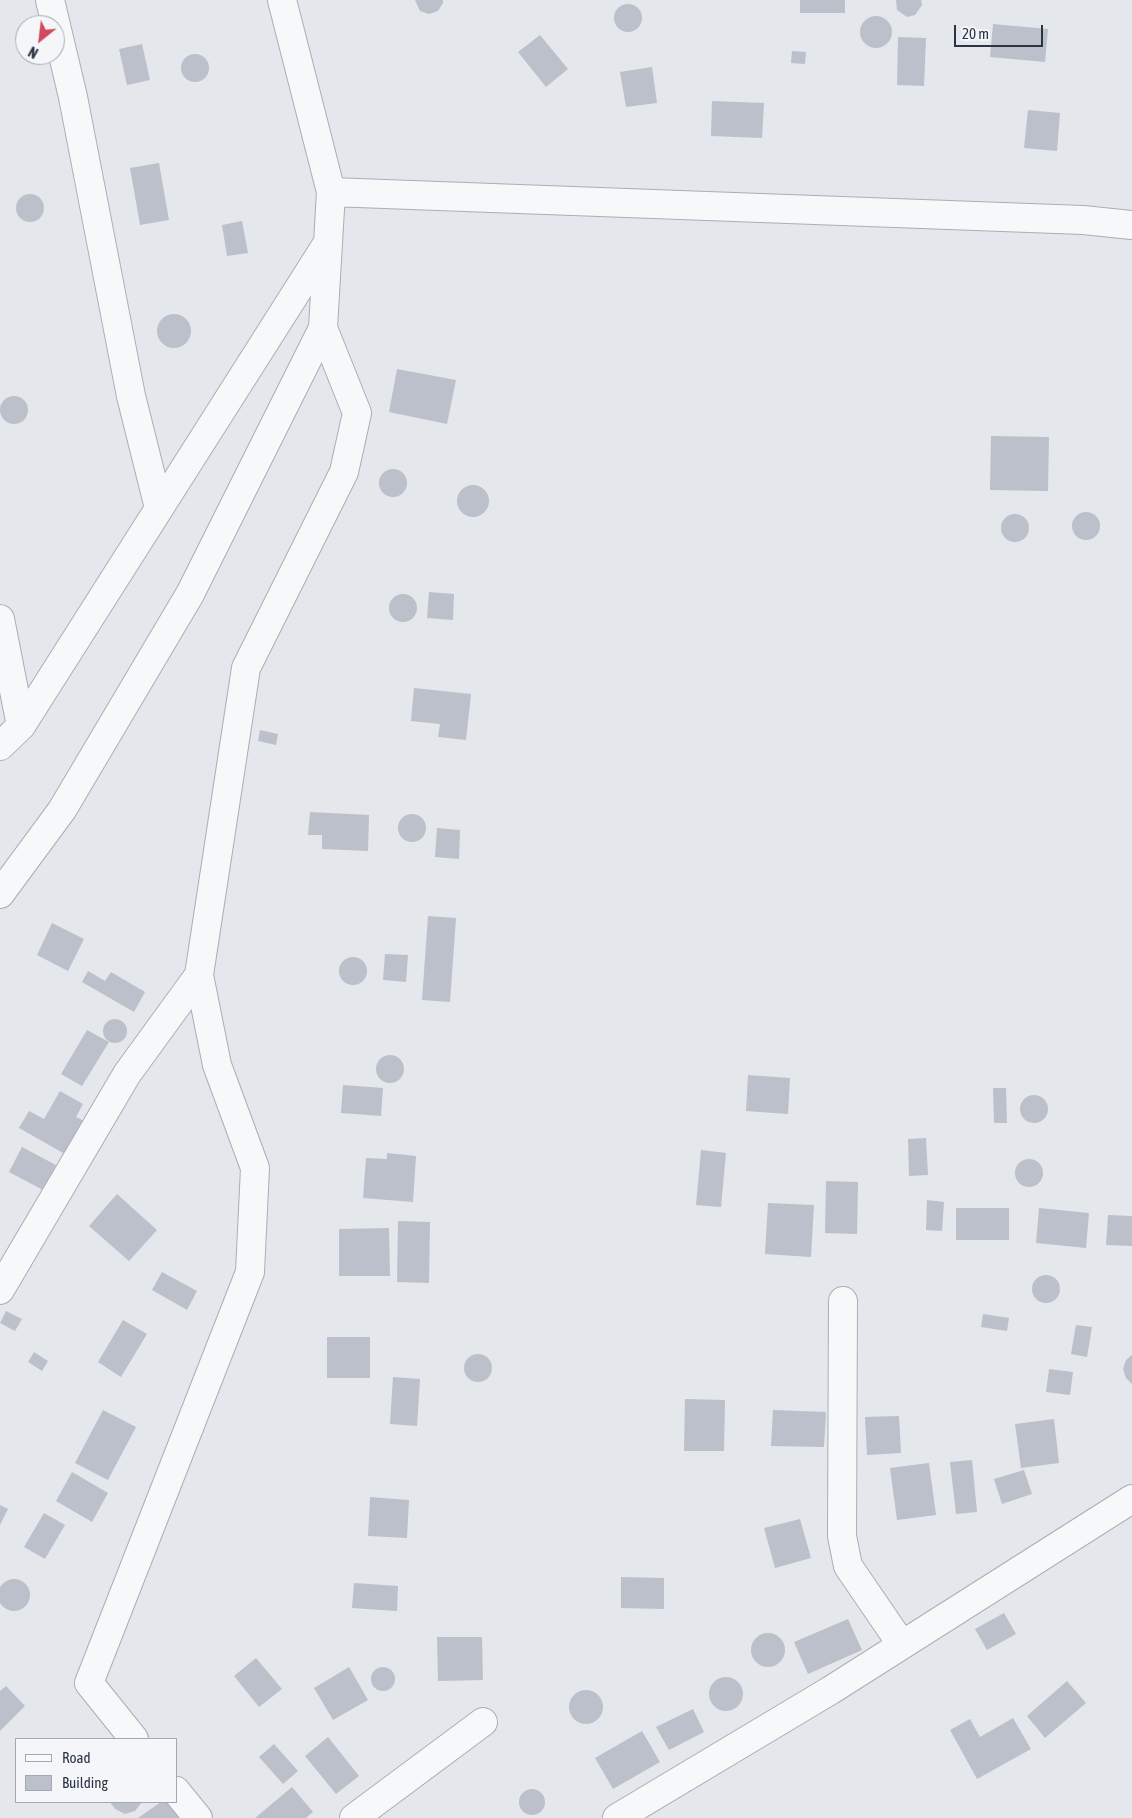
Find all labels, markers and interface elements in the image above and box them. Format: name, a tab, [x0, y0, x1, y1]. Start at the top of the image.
north arrow	[15, 15, 65, 65]
scale bar	[957, 15, 1046, 47]
text: 20 m	[962, 25, 989, 42]
text: N	[26, 43, 41, 61]
legend	[15, 1738, 178, 1803]
text: Road	[62, 1749, 91, 1766]
text: Building	[62, 1774, 108, 1791]

